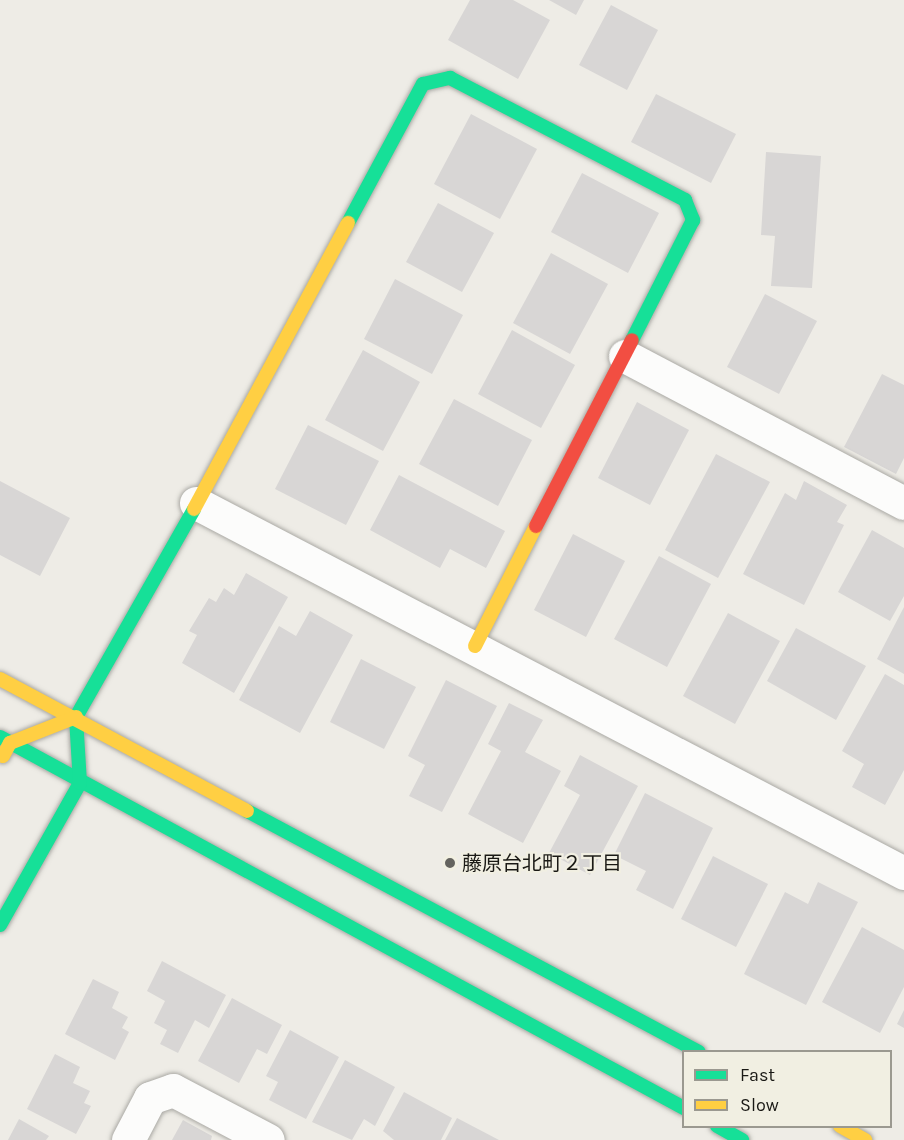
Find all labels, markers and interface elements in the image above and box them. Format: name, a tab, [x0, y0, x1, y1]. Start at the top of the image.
place label: 藤原台北町２丁目	[462, 851, 622, 875]
marker: 藤原台北町２丁目	[443, 856, 457, 870]
legend	[682, 1050, 892, 1128]
text: Fast	[740, 1064, 775, 1086]
text: Slow	[740, 1094, 779, 1116]

